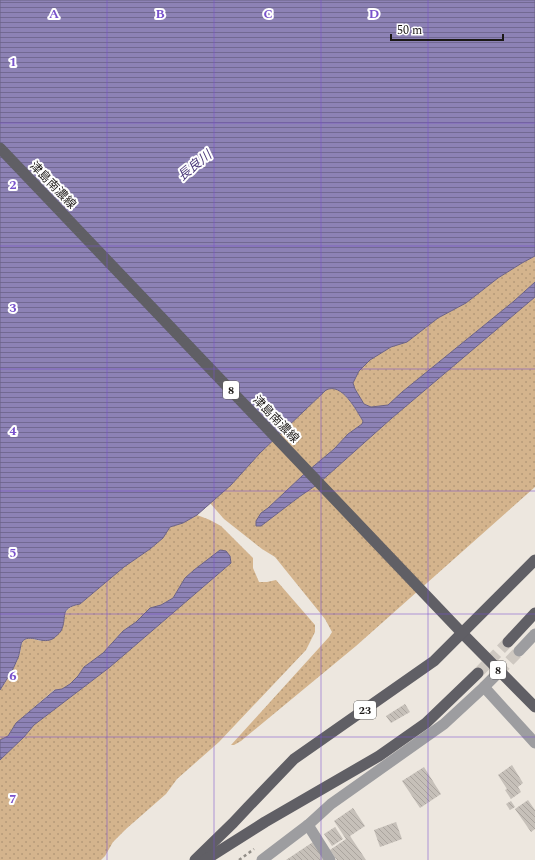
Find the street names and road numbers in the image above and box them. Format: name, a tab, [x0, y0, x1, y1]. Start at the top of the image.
street label: 津島南濃線	[25, 157, 80, 214]
road number: 8	[223, 381, 239, 399]
street label: 津島南濃線	[248, 391, 303, 448]
road number: 8	[490, 661, 506, 679]
road number: 23	[354, 701, 376, 719]

